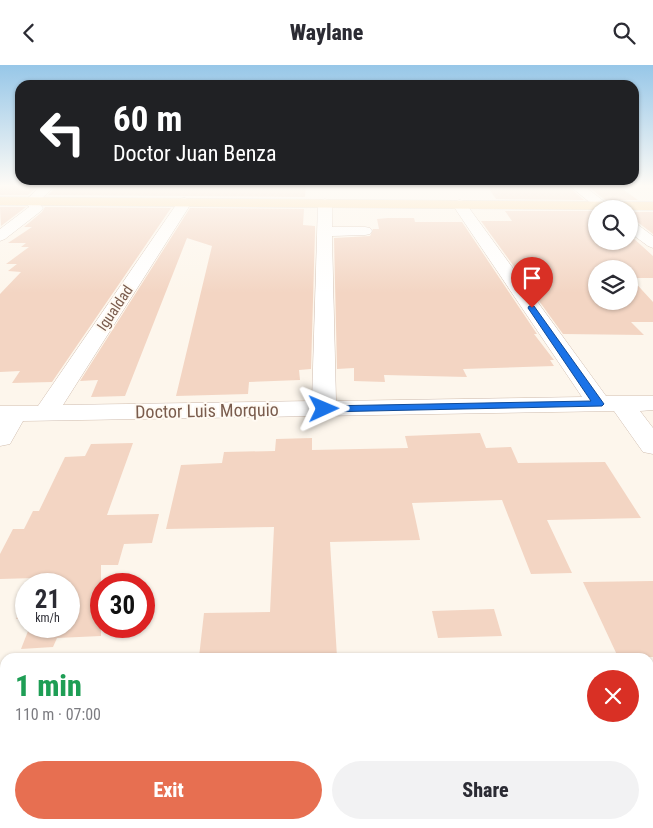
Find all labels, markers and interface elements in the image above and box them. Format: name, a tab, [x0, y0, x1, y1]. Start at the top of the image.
icon: back	[15, 19, 43, 47]
icon: search	[610, 19, 638, 47]
text: Waylane	[290, 20, 363, 45]
text: 60 m	[113, 99, 182, 140]
icon: left	[30, 100, 95, 165]
text: Doctor Juan Benza	[113, 141, 277, 166]
map controls	[588, 200, 638, 310]
button: search	[588, 200, 638, 250]
pin	[511, 257, 553, 308]
button: layers	[588, 260, 638, 310]
icon: arrive	[518, 264, 546, 292]
street label: Igualdad	[93, 282, 137, 334]
position arrow	[297, 382, 349, 434]
street label: Doctor Luis Morquio	[135, 399, 279, 422]
speed limit sign: 30	[90, 573, 155, 638]
text: 21	[35, 585, 60, 614]
text: km/h	[35, 611, 60, 625]
text: 1 min	[15, 668, 82, 703]
button: close	[587, 670, 639, 722]
text: 110 m · 07:00	[15, 705, 101, 724]
button: Exit	[15, 761, 322, 819]
button: Share	[332, 761, 639, 819]

